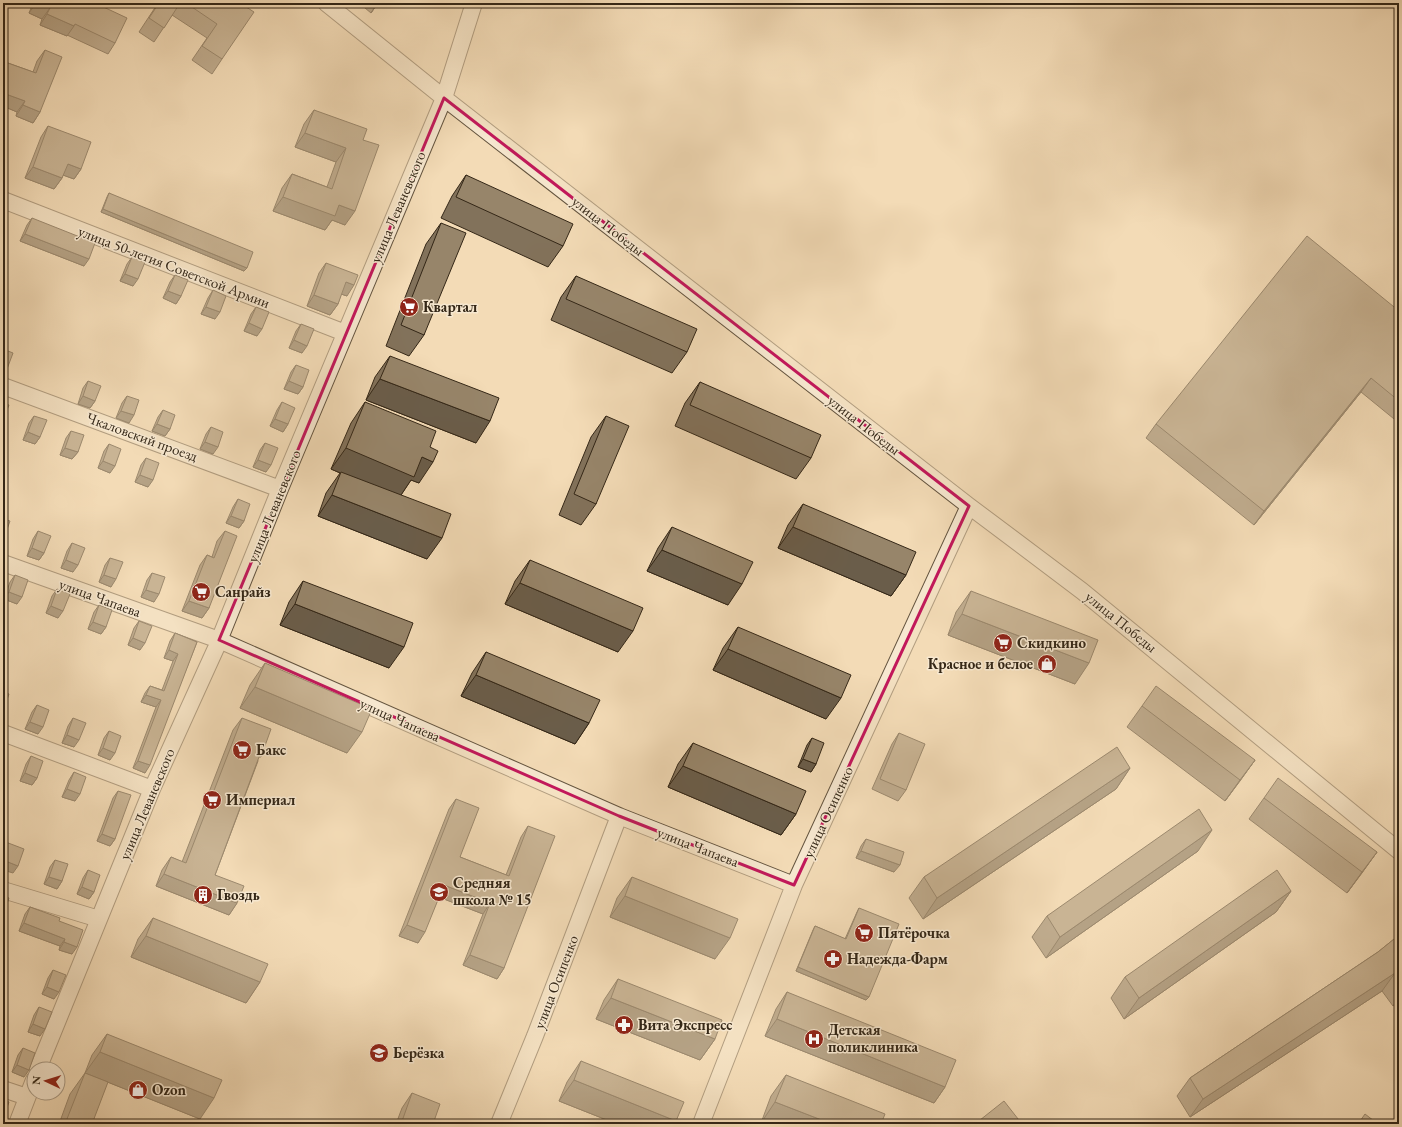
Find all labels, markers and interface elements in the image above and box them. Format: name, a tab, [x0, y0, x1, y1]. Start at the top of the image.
street label: улица Леваневского	[365, 148, 430, 266]
street label: улица Победы	[568, 191, 648, 260]
street label: улица 50-летия Советской Армии	[75, 221, 273, 312]
supermarket icon: Квартал	[398, 296, 420, 318]
place label: Квартал	[423, 297, 477, 316]
street label: улица Победы	[824, 390, 904, 459]
street label: Чкаловский проезд	[84, 408, 201, 466]
street label: улица Леваневского	[242, 447, 305, 565]
street label: улица Чапаева	[57, 574, 144, 621]
supermarket icon: Санрайз	[190, 581, 212, 603]
place label: Санрайз	[215, 582, 271, 601]
street label: улица Победы	[1082, 587, 1161, 656]
supermarket icon: Скидкино	[992, 632, 1014, 654]
place label: Скидкино	[1017, 633, 1086, 652]
shop icon: Красное и белое	[1036, 653, 1058, 675]
place label: Красное и белое	[928, 654, 1033, 673]
street label: улица Чапаева	[357, 693, 443, 746]
supermarket icon: Бакс	[231, 739, 253, 761]
place label: Бакс	[256, 740, 286, 759]
street label: улица Леваневского	[114, 745, 179, 863]
street label: улица Осипенко	[798, 763, 857, 861]
supermarket icon: Империал	[201, 789, 223, 811]
place label: Империал	[226, 790, 295, 809]
street label: улица Чапаева	[655, 822, 742, 871]
place label: Средняя школа № 15	[453, 873, 532, 909]
school or university icon: Средняя школа № 15	[428, 881, 450, 903]
building icon: Гвоздь	[192, 884, 214, 906]
place label: Гвоздь	[217, 885, 260, 904]
supermarket icon: Пятёрочка	[853, 922, 875, 944]
place label: Пятёрочка	[878, 923, 950, 942]
street label: улица Осипенко	[529, 932, 582, 1031]
pharmacy icon: Надежда-Фарм	[822, 948, 844, 970]
place label: Надежда-Фарм	[847, 949, 948, 968]
pharmacy icon: Вита Экспресс	[613, 1014, 635, 1036]
place label: Вита Экспресс	[638, 1015, 732, 1034]
place label: Детская поликлиника	[828, 1020, 919, 1056]
hospital icon: Детская поликлиника	[803, 1028, 825, 1050]
school or university icon: Берёзка	[368, 1042, 390, 1064]
place label: Берёзка	[393, 1043, 445, 1062]
north arrow	[26, 1061, 66, 1101]
text: N	[29, 1075, 43, 1085]
shop icon: Ozon	[127, 1079, 149, 1101]
place label: Ozon	[152, 1080, 187, 1099]

